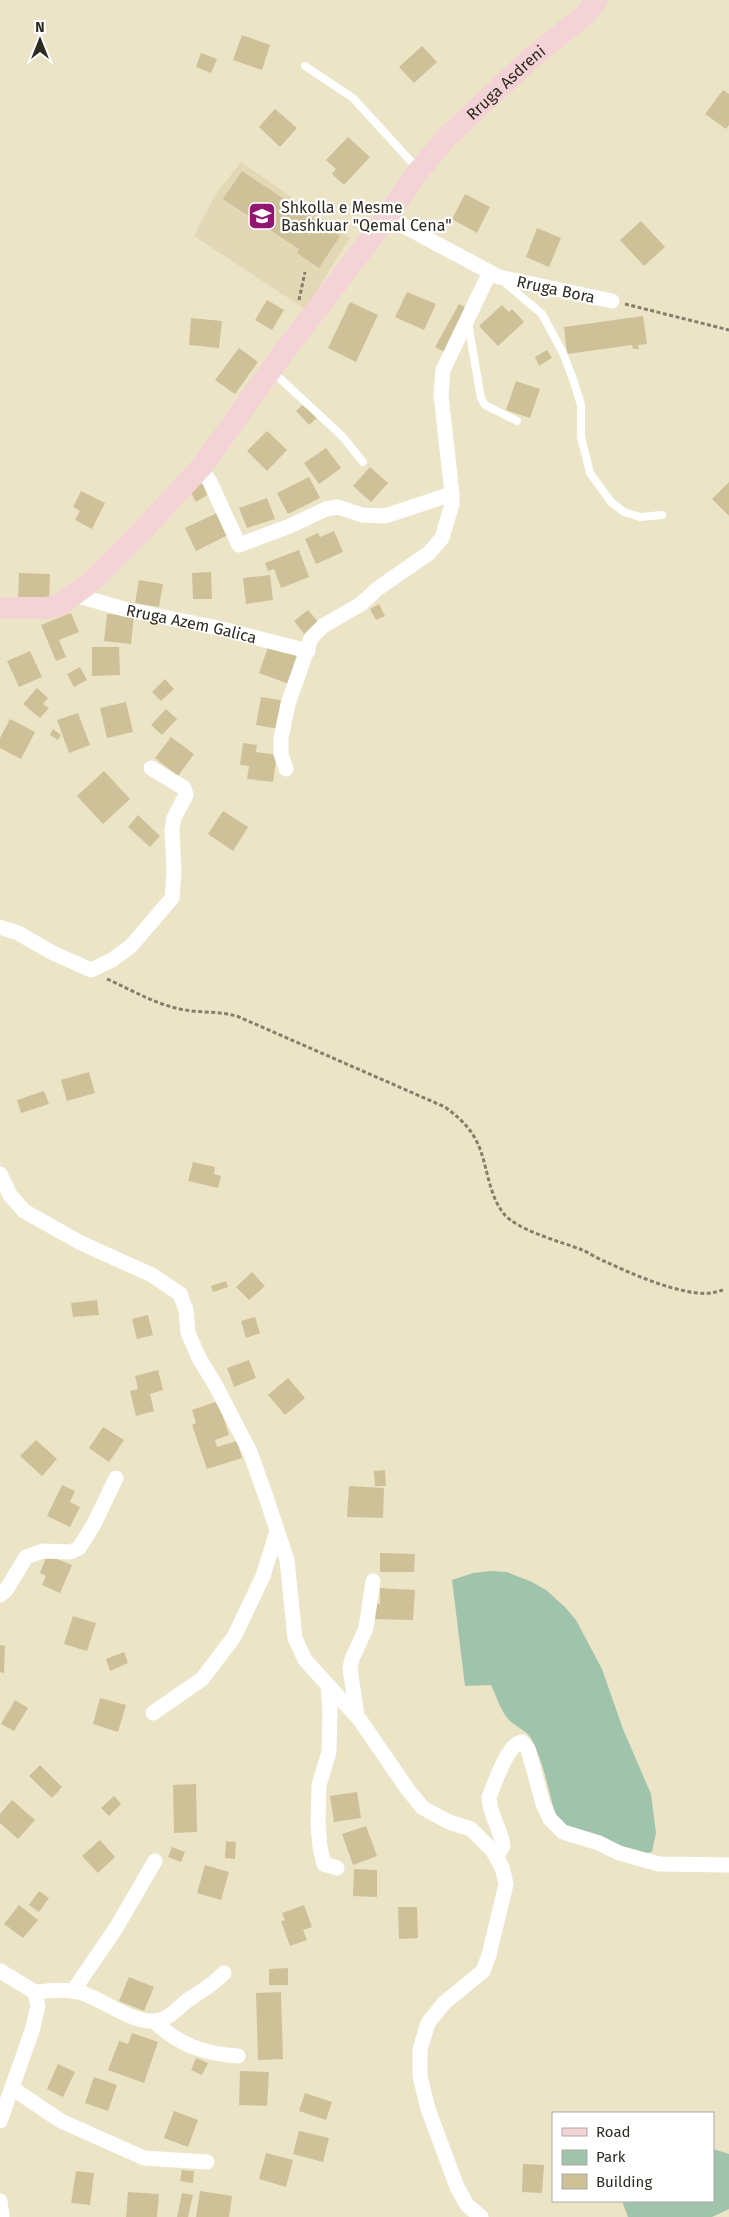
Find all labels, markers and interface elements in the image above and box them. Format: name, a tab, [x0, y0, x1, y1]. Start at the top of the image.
north arrow	[15, 15, 65, 65]
text: N	[35, 19, 45, 36]
street label: Rruga Asdreni	[462, 42, 549, 124]
place label: Shkolla e Mesme Bashkuar "Qemal Cena"	[281, 198, 452, 235]
school or university icon: Shkolla e Mesme Bashkuar "Qemal Cena"	[247, 201, 277, 231]
street label: Rruga Bora	[515, 272, 597, 307]
street label: Rruga Azem Galica	[124, 601, 259, 648]
legend	[552, 2112, 714, 2202]
text: Road	[596, 2123, 631, 2141]
text: Park	[596, 2148, 626, 2166]
text: Building	[596, 2173, 652, 2191]

